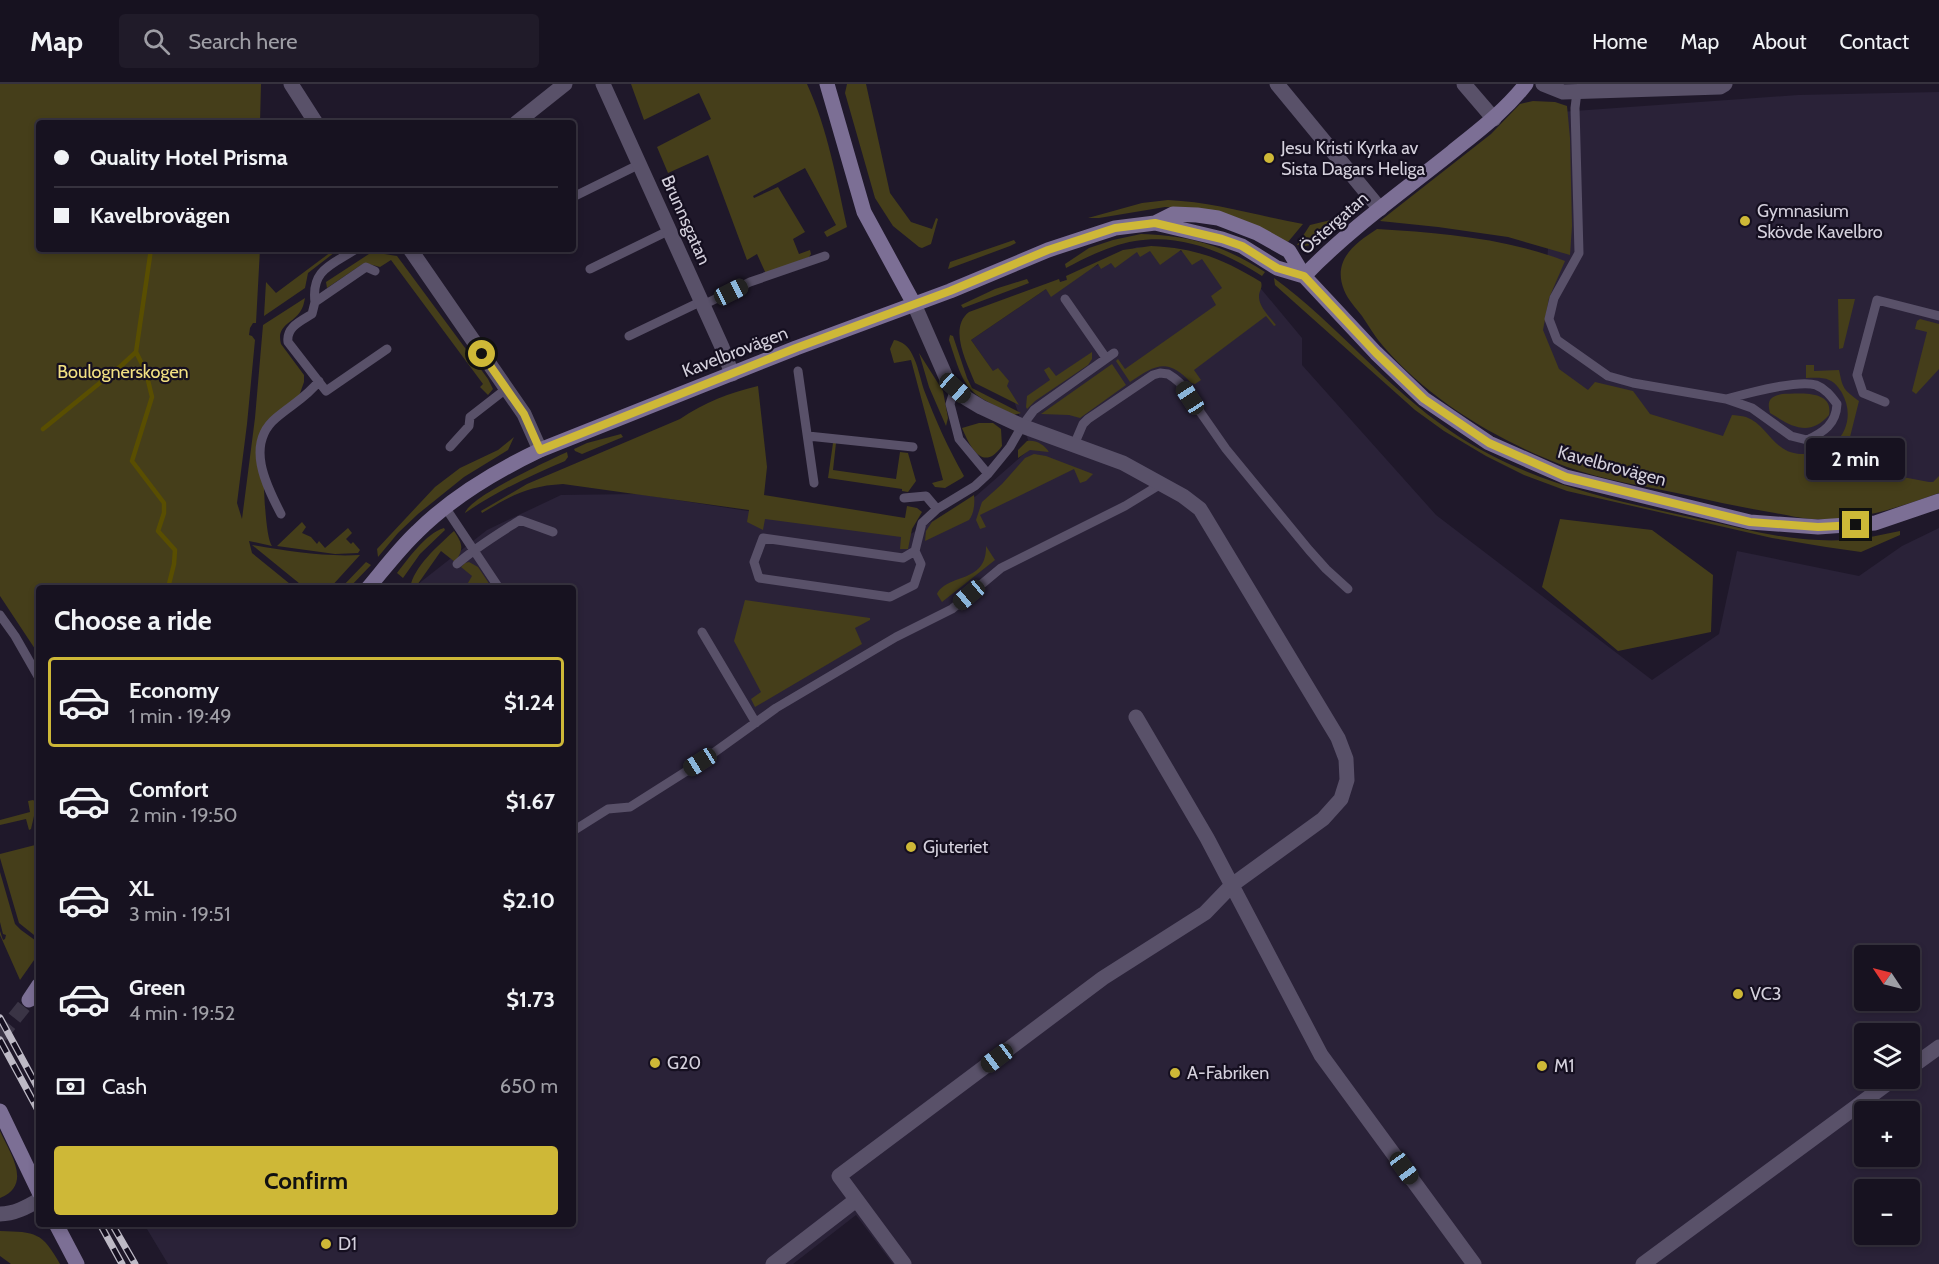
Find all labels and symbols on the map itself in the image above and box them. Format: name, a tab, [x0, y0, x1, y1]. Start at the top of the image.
place label: Jesu Kristi Kyrka av Sista Dagars Heliga	[1280, 137, 1426, 180]
marker: Jesu Kristi Kyrka av Sista Dagars Heliga	[1262, 151, 1276, 165]
street label: Brunnsgatan	[657, 172, 715, 268]
street label: Östergatan	[1295, 187, 1373, 259]
place label: Gymnasium Skövde Kavelbro	[1757, 200, 1883, 243]
marker: Gymnasium Skövde Kavelbro	[1738, 214, 1752, 228]
car	[711, 276, 751, 308]
street label: Kavelbrovägen	[679, 322, 791, 382]
route start	[468, 340, 495, 367]
park label: Boulognerskogen	[57, 361, 189, 383]
car	[936, 369, 974, 407]
car	[1173, 378, 1207, 418]
callout: 2 min	[1806, 438, 1906, 480]
street label: Kavelbrovägen	[1555, 441, 1669, 491]
route end	[1842, 511, 1869, 538]
car	[949, 577, 989, 613]
car	[680, 745, 720, 779]
place label: Gjuteriet	[923, 836, 988, 858]
marker: Gjuteriet	[904, 840, 918, 854]
north arrow	[1854, 945, 1920, 1011]
place label: VC3	[1750, 983, 1782, 1005]
marker: VC3	[1731, 987, 1745, 1001]
car	[977, 1040, 1017, 1076]
place label: G20	[667, 1052, 701, 1074]
place label: M1	[1554, 1055, 1574, 1077]
marker: G20	[648, 1056, 662, 1070]
marker: M1	[1535, 1059, 1549, 1073]
place label: A-Fabriken	[1187, 1062, 1269, 1084]
marker: A-Fabriken	[1168, 1066, 1182, 1080]
car	[1386, 1148, 1422, 1188]
place label: D1	[338, 1233, 357, 1255]
marker: D1	[319, 1237, 333, 1251]

